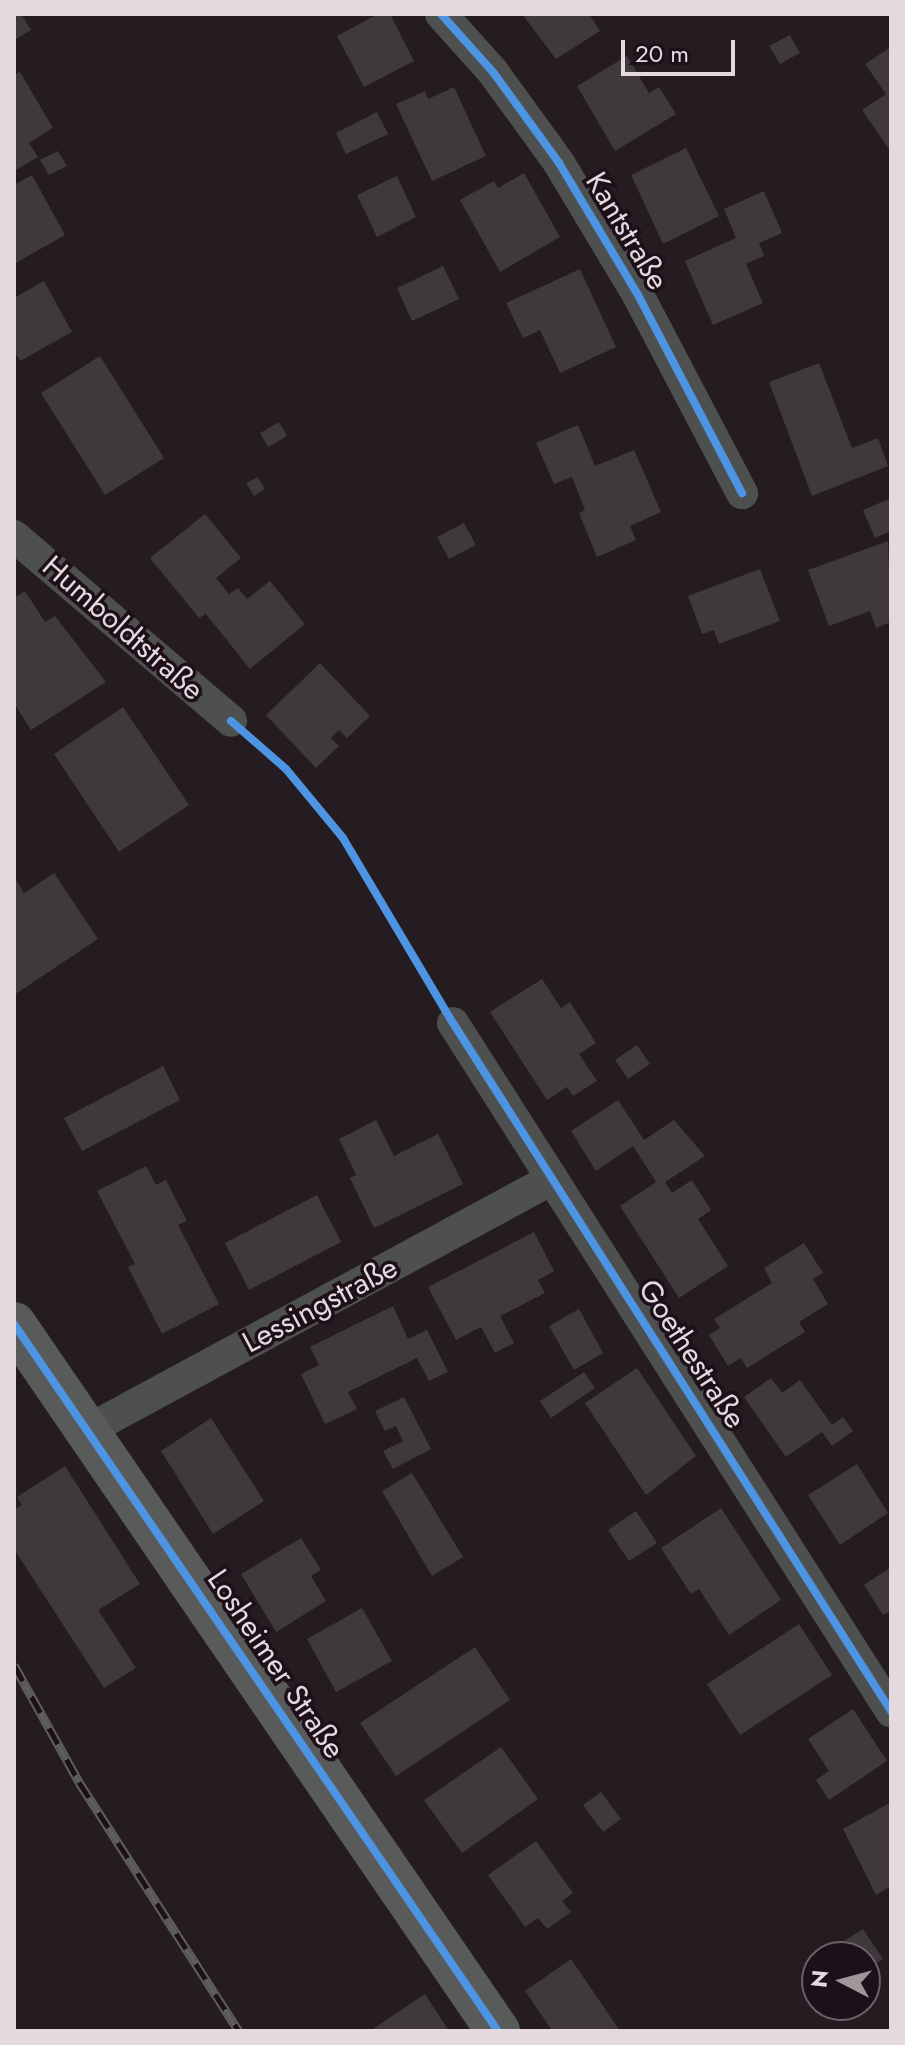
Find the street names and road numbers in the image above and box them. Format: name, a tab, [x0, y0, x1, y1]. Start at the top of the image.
street label: Kantstraße	[578, 166, 676, 296]
street label: Humboldtstraße	[35, 548, 211, 708]
street label: Lessingstraße	[236, 1249, 404, 1361]
street label: Goethestraße	[631, 1273, 753, 1435]
street label: Losheimer Straße	[200, 1563, 352, 1765]

